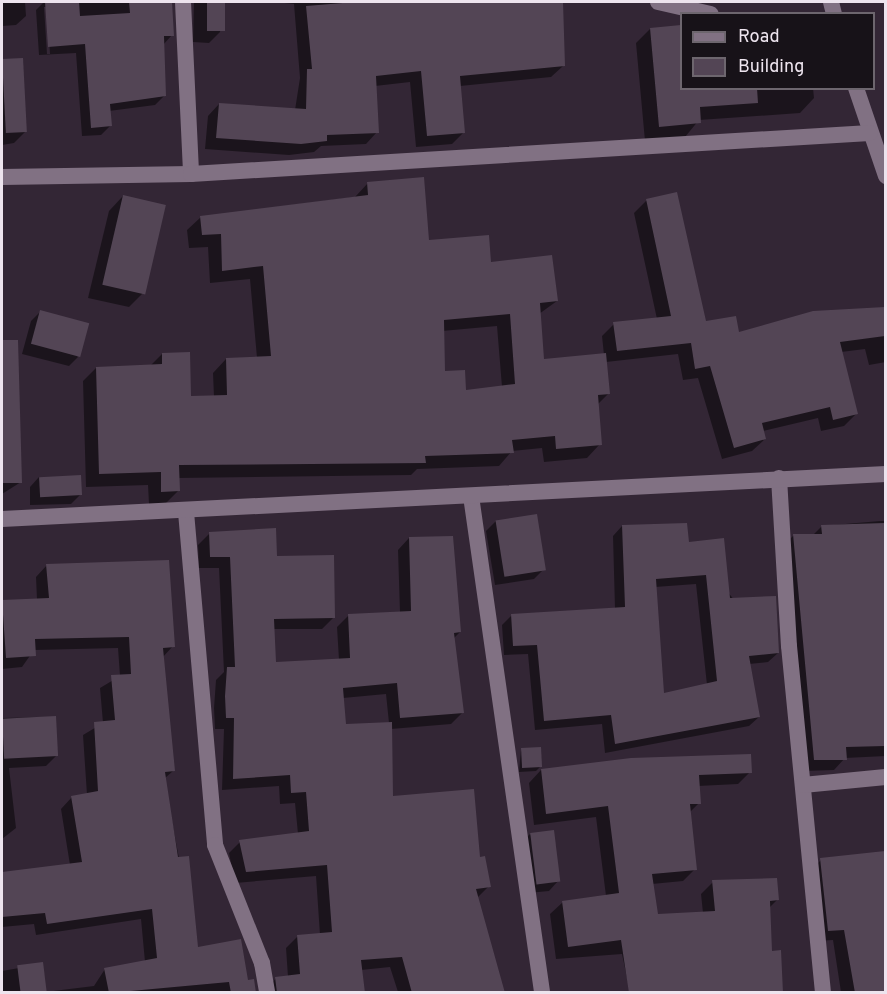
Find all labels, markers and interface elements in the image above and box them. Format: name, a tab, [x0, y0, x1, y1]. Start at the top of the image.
legend	[680, 12, 875, 90]
text: Road	[738, 26, 780, 49]
text: Building	[738, 56, 804, 79]

